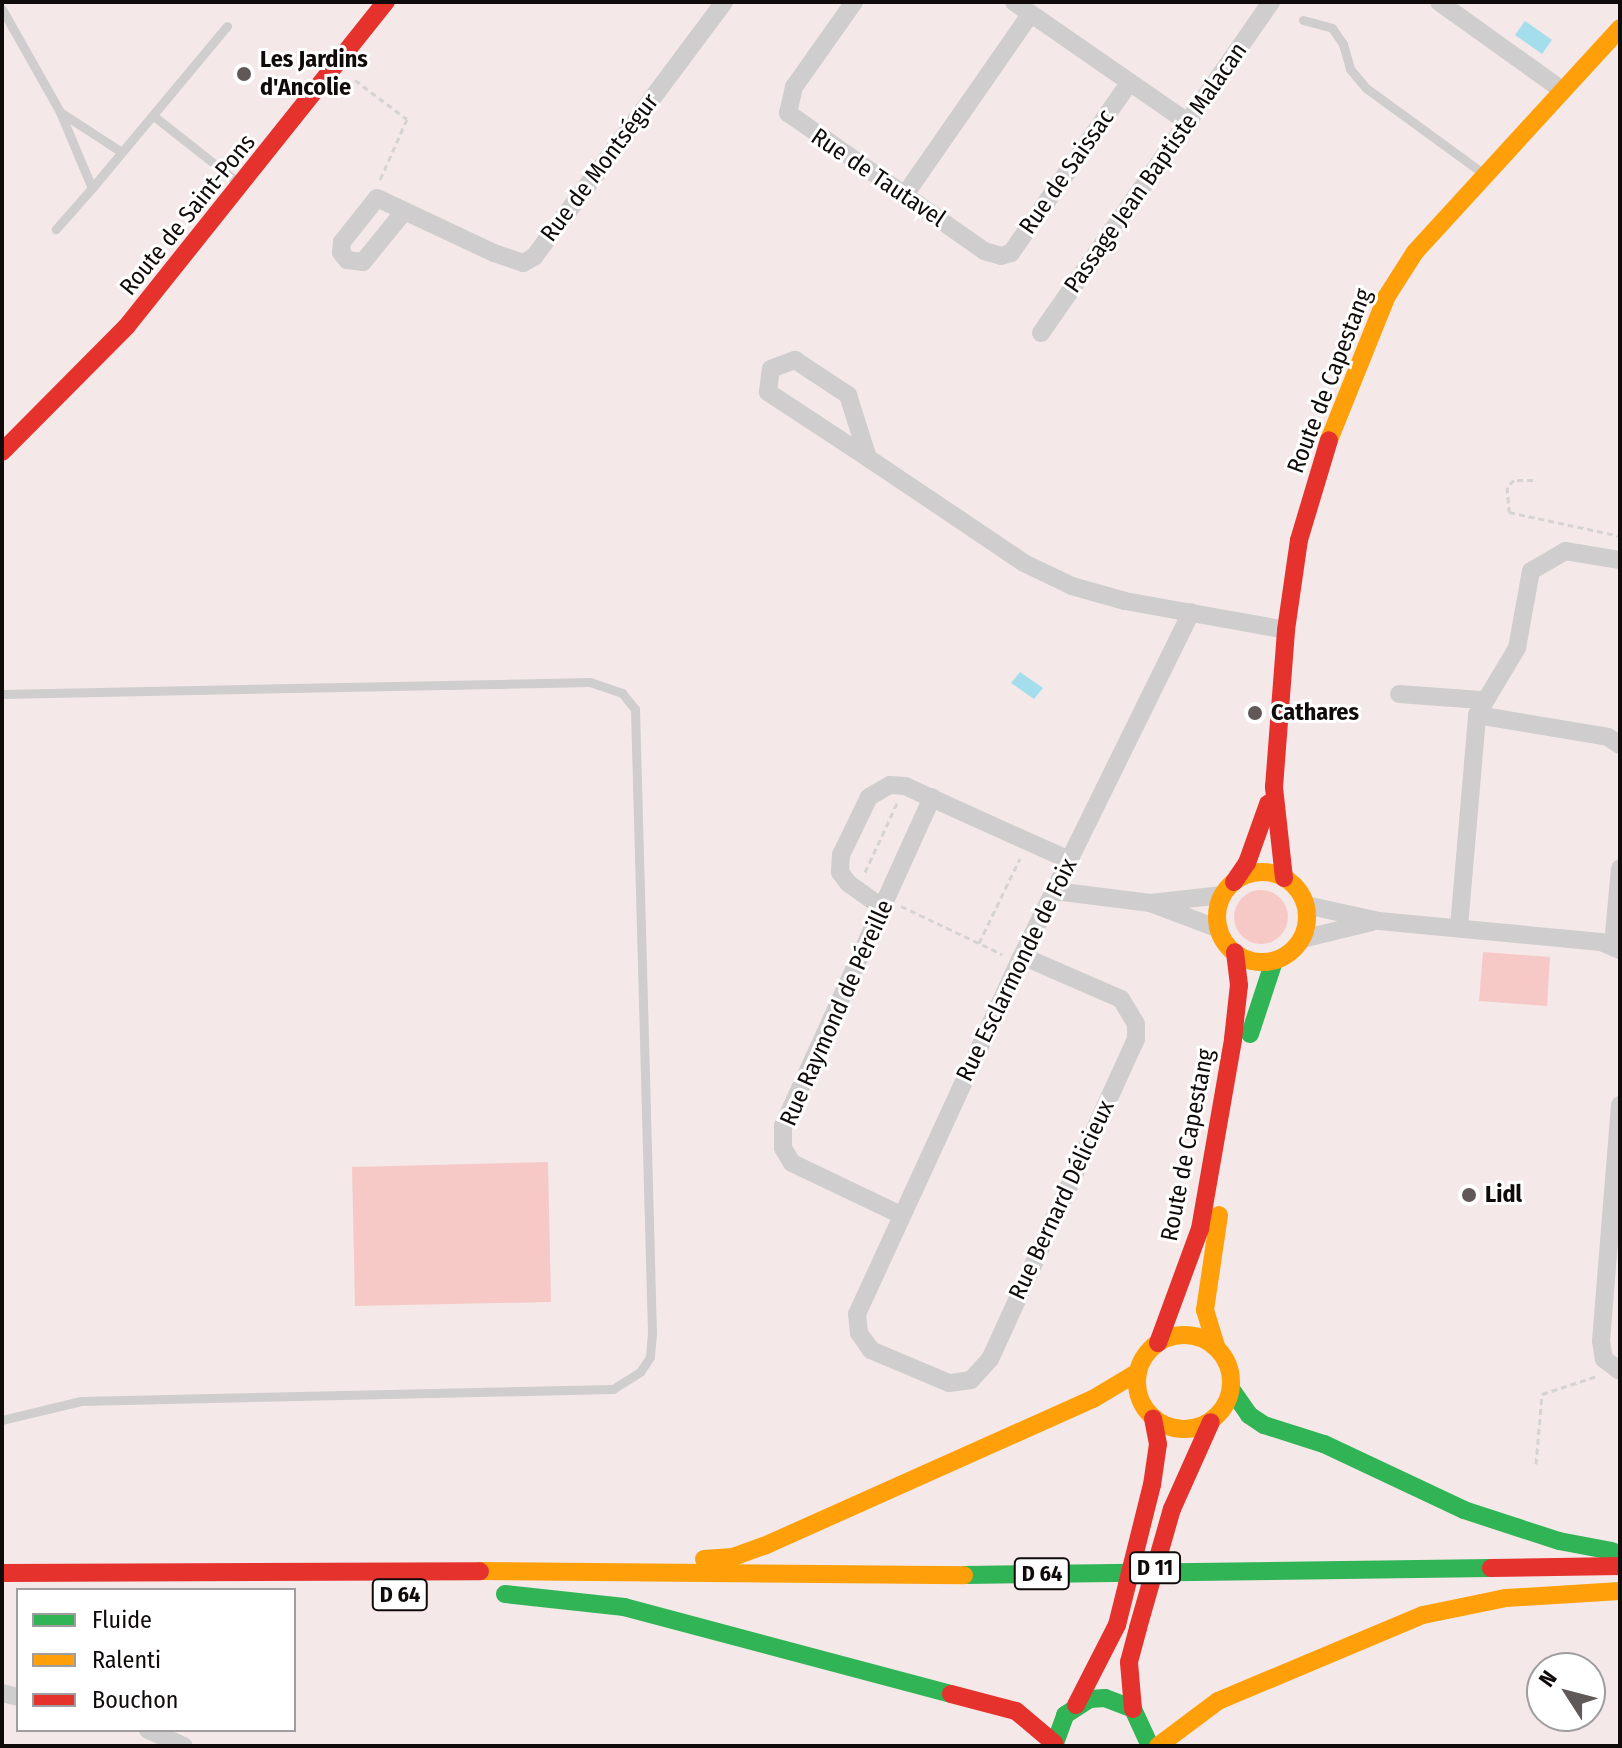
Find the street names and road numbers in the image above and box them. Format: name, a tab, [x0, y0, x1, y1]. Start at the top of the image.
street label: Passage Jean Baptiste Malacan	[1058, 37, 1254, 299]
street label: Rue de Montségur	[535, 88, 665, 248]
street label: Rue de Saissac	[1014, 104, 1120, 240]
street label: Rue de Tautavel	[805, 123, 951, 233]
street label: Route de Saint-Pons	[114, 129, 262, 301]
street label: Route de Capestang	[1282, 285, 1378, 477]
street label: Rue Esclarmonde de Foix	[950, 854, 1084, 1086]
street label: Rue Raymond de Péreille	[774, 896, 900, 1130]
street label: Route de Capestang	[1155, 1046, 1221, 1244]
street label: Rue Bernard Délicieux	[1003, 1096, 1121, 1304]
road number: D 11	[1129, 1550, 1181, 1586]
road number: D 64	[1012, 1556, 1072, 1592]
road number: D 64	[370, 1577, 430, 1613]

